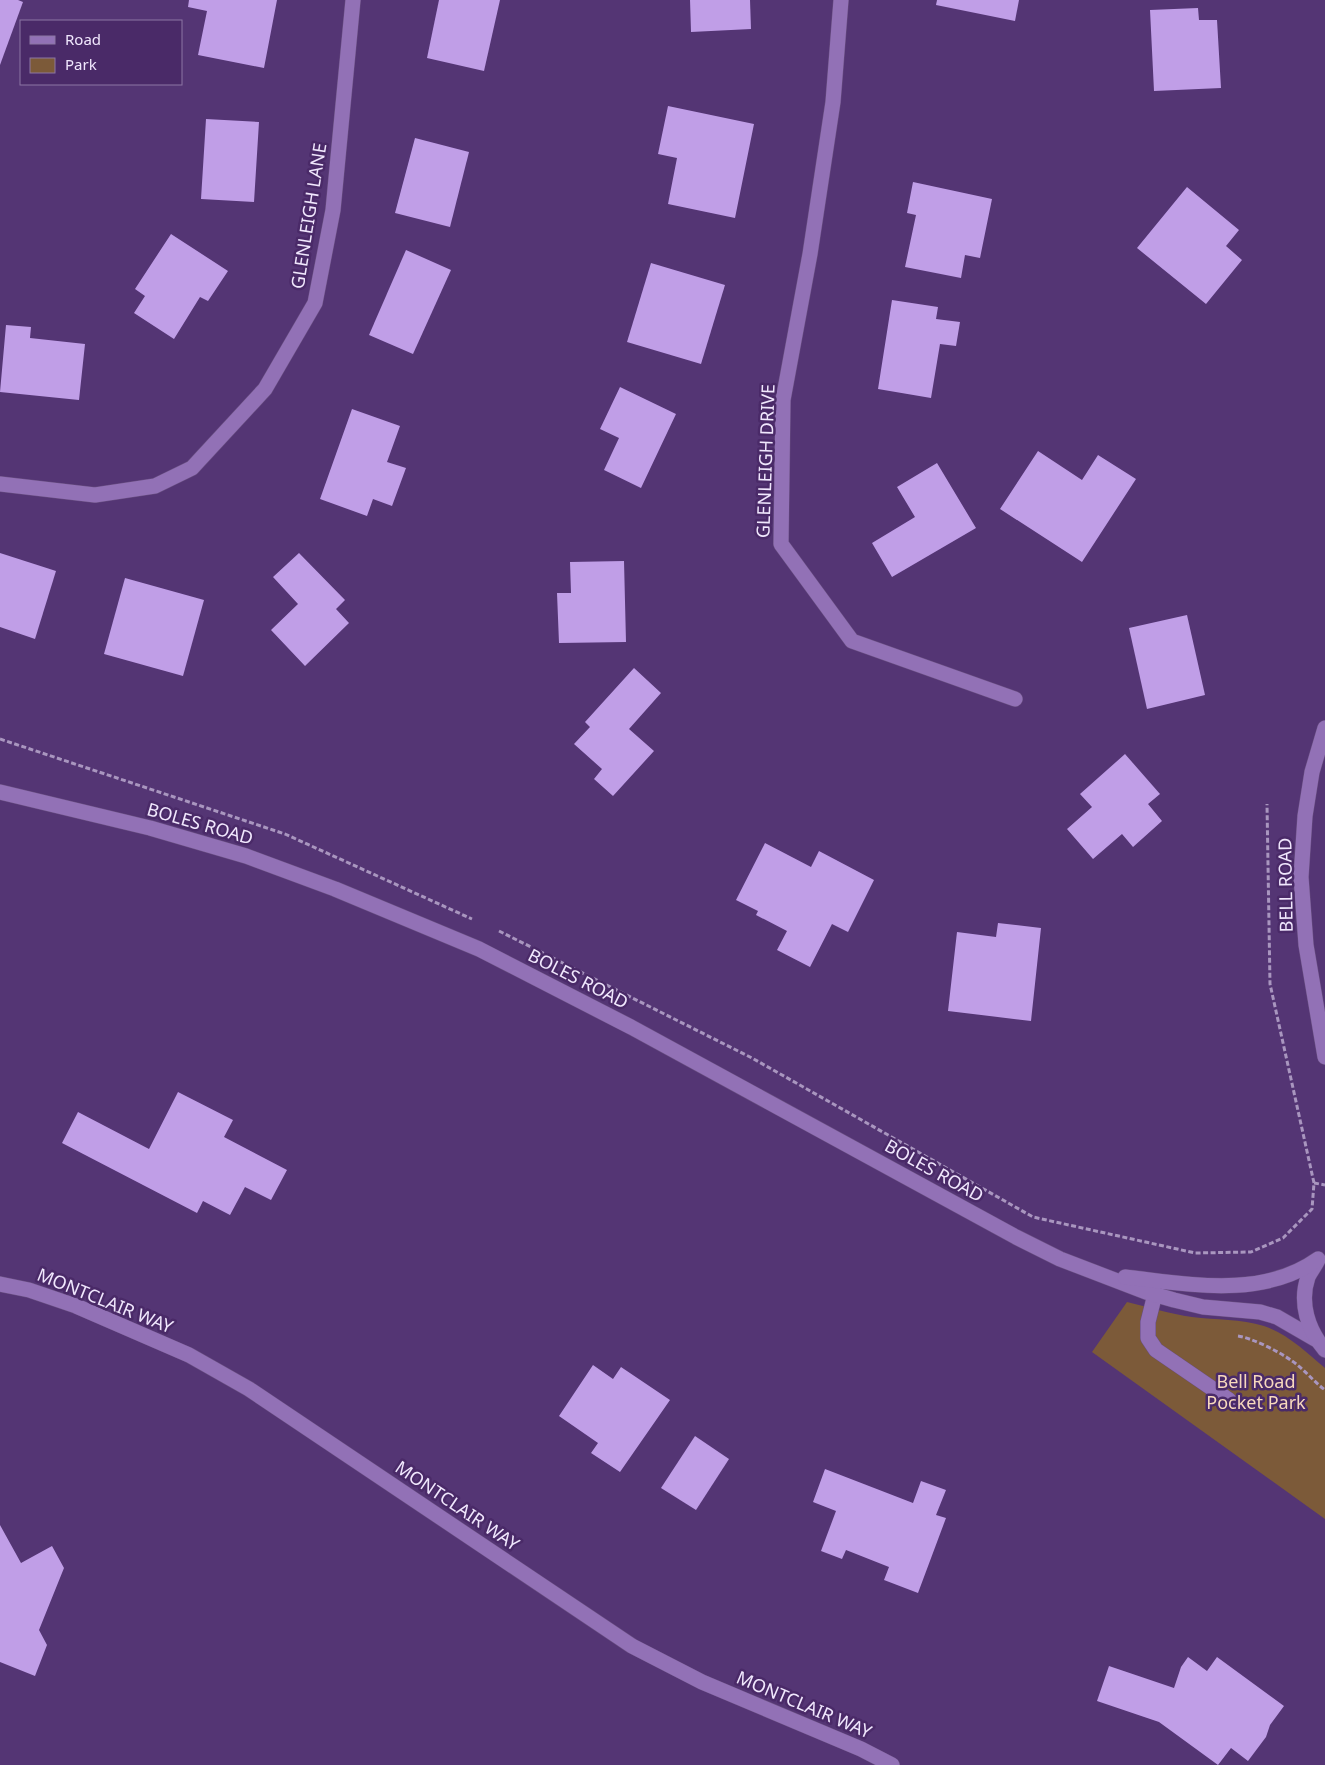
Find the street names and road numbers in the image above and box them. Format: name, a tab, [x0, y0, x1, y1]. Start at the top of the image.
street label: GLENLEIGH LANE	[285, 141, 331, 291]
street label: GLENLEIGH DRIVE	[750, 384, 780, 538]
street label: BOLES ROAD	[144, 796, 256, 850]
street label: BELL ROAD	[1272, 837, 1298, 933]
street label: BOLES ROAD	[524, 943, 633, 1014]
street label: BOLES ROAD	[881, 1133, 988, 1207]
street label: MONTCLAIR WAY	[34, 1262, 178, 1339]
street label: MONTCLAIR WAY	[391, 1455, 525, 1556]
street label: MONTCLAIR WAY	[733, 1665, 876, 1744]

